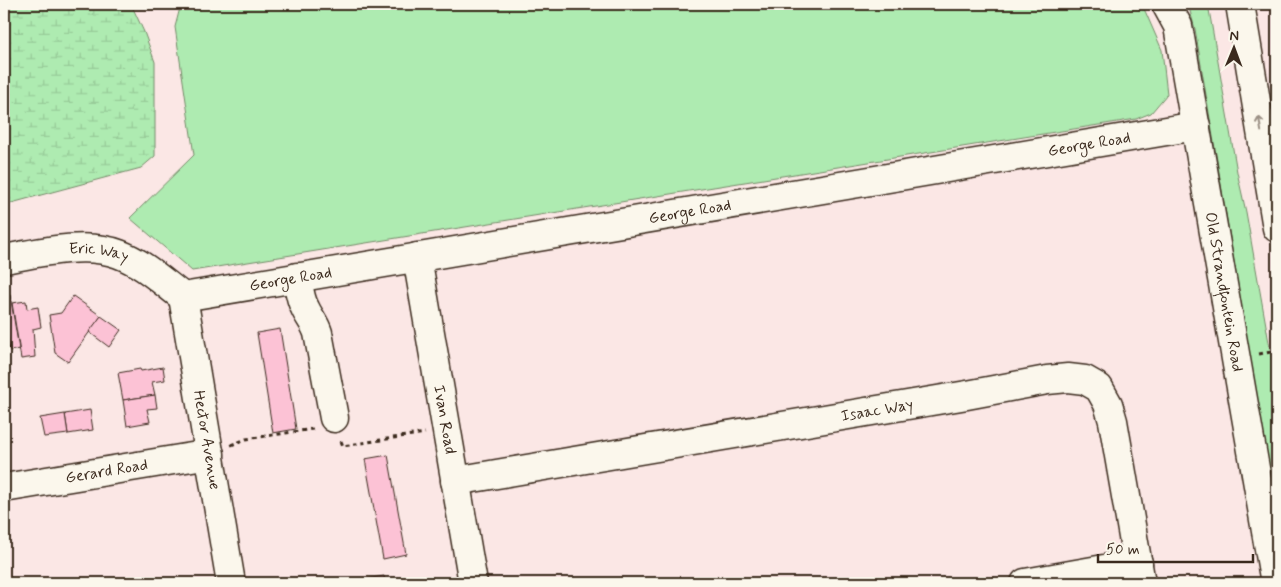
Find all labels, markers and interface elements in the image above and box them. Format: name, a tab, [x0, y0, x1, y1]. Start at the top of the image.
north arrow	[1208, 22, 1258, 72]
text: N	[1229, 27, 1239, 45]
one-way arrow	[1255, 117, 1265, 133]
street label: George Road	[1046, 127, 1132, 161]
street label: George Road	[647, 194, 733, 229]
street label: Old Strandfontein Road	[1200, 210, 1249, 374]
street label: Eric Way	[68, 238, 132, 267]
street label: George Road	[248, 262, 333, 296]
street label: Ivan Road	[429, 383, 461, 456]
street label: Hector Avenue	[188, 389, 226, 491]
street label: Isaac Way	[839, 394, 915, 426]
street label: Gerard Road	[64, 454, 149, 488]
scale bar	[1098, 532, 1254, 564]
text: 50 m	[1106, 540, 1140, 560]

